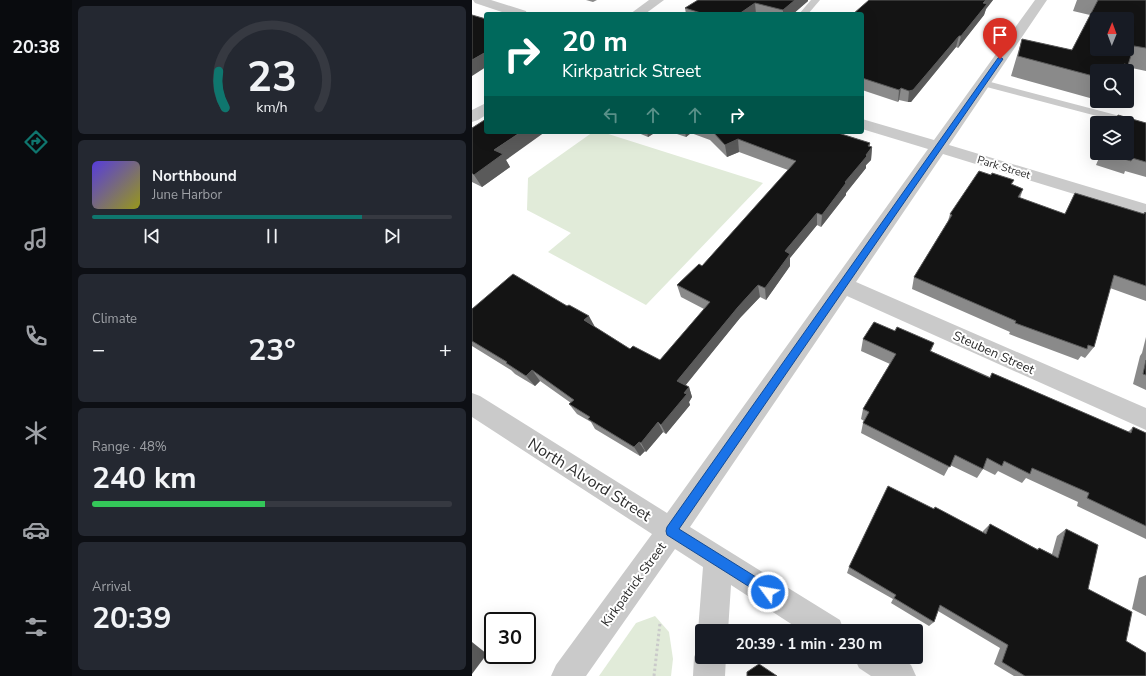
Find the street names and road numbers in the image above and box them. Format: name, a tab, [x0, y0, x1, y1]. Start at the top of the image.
street label: Park Street	[975, 152, 1032, 183]
street label: Steuben Street	[950, 327, 1038, 379]
street label: North Alvord Street	[524, 433, 656, 527]
street label: Kirkpatrick Street	[597, 538, 671, 630]

